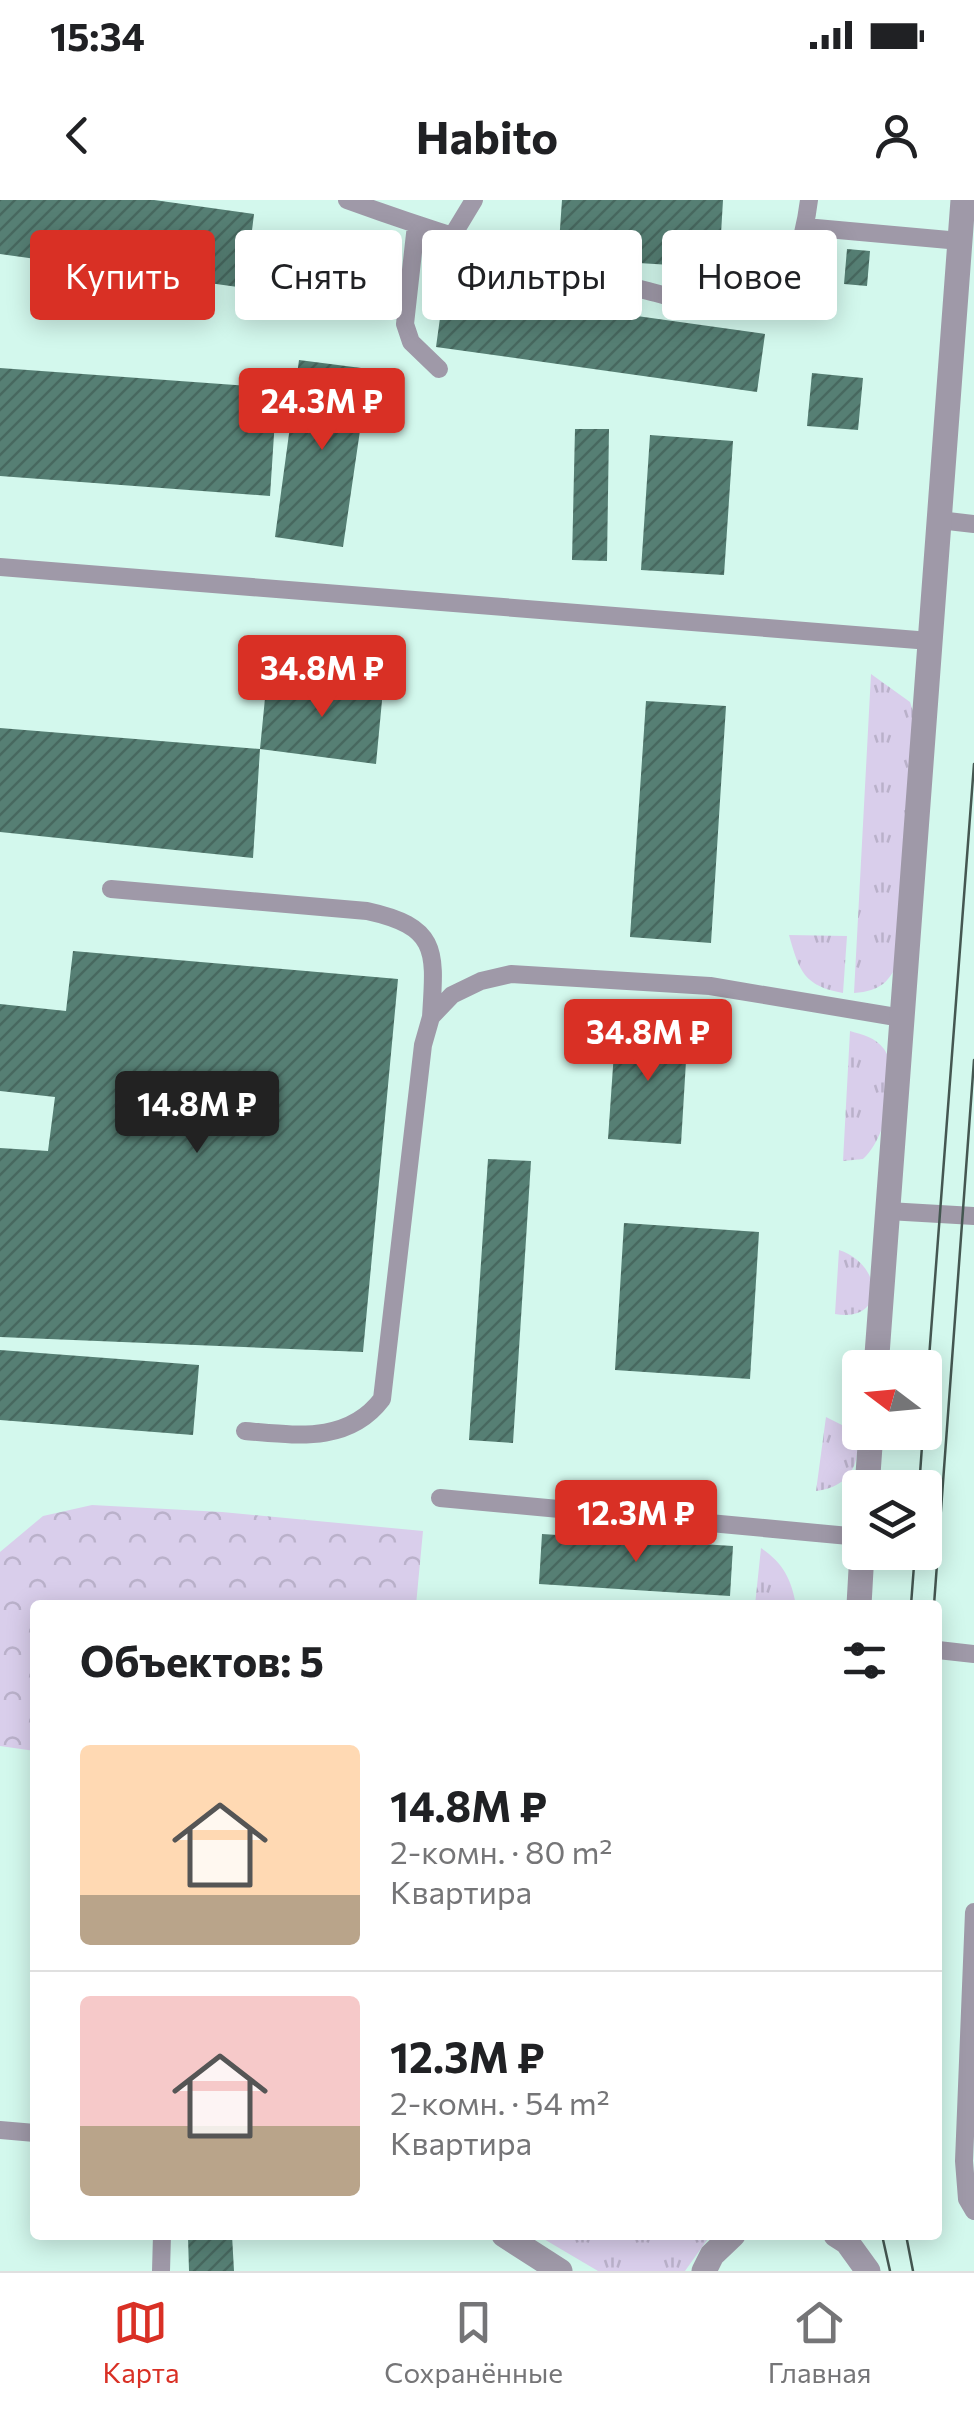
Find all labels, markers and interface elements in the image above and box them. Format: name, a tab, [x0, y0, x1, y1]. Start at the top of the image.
text: 15:34	[50, 12, 145, 59]
icon: back	[50, 108, 105, 163]
text: Habito	[416, 108, 558, 163]
icon: person	[869, 108, 924, 163]
chip: Купить	[30, 230, 215, 320]
chip: Снять	[235, 230, 402, 320]
chip: Фильтры	[422, 230, 642, 320]
chip: Новое	[662, 230, 837, 320]
pin: 24.3M ₽	[230, 368, 414, 453]
text: 24.3M ₽	[261, 380, 383, 420]
pin: 34.8M ₽	[230, 635, 414, 720]
text: 34.8M ₽	[260, 647, 384, 687]
pin: 34.8M ₽	[556, 999, 740, 1084]
text: 34.8M ₽	[586, 1011, 710, 1051]
pin: 14.8M ₽	[105, 1071, 289, 1156]
text: 14.8M ₽	[137, 1083, 257, 1123]
north arrow	[842, 1350, 942, 1450]
map controls	[842, 1350, 942, 1570]
button: layers	[842, 1470, 942, 1570]
pin: 12.3M ₽	[544, 1480, 728, 1565]
text: 12.3M ₽	[577, 1492, 695, 1532]
icon: filters	[837, 1633, 892, 1688]
text: Объектов: 5	[80, 1634, 324, 1686]
text: 14.8M ₽	[390, 1779, 547, 1831]
icon: home	[160, 1785, 280, 1905]
text: 2-комн. · 80 m²	[390, 1831, 612, 1871]
text: Квартира	[390, 1871, 532, 1911]
text: 12.3M ₽	[390, 2030, 545, 2082]
icon: home	[160, 2036, 280, 2156]
text: 2-комн. · 54 m²	[390, 2082, 610, 2122]
text: Квартира	[390, 2122, 532, 2162]
tab: Карта	[102, 2295, 180, 2389]
tab: Сохранённые	[384, 2295, 563, 2389]
tab: Главная	[768, 2295, 872, 2389]

